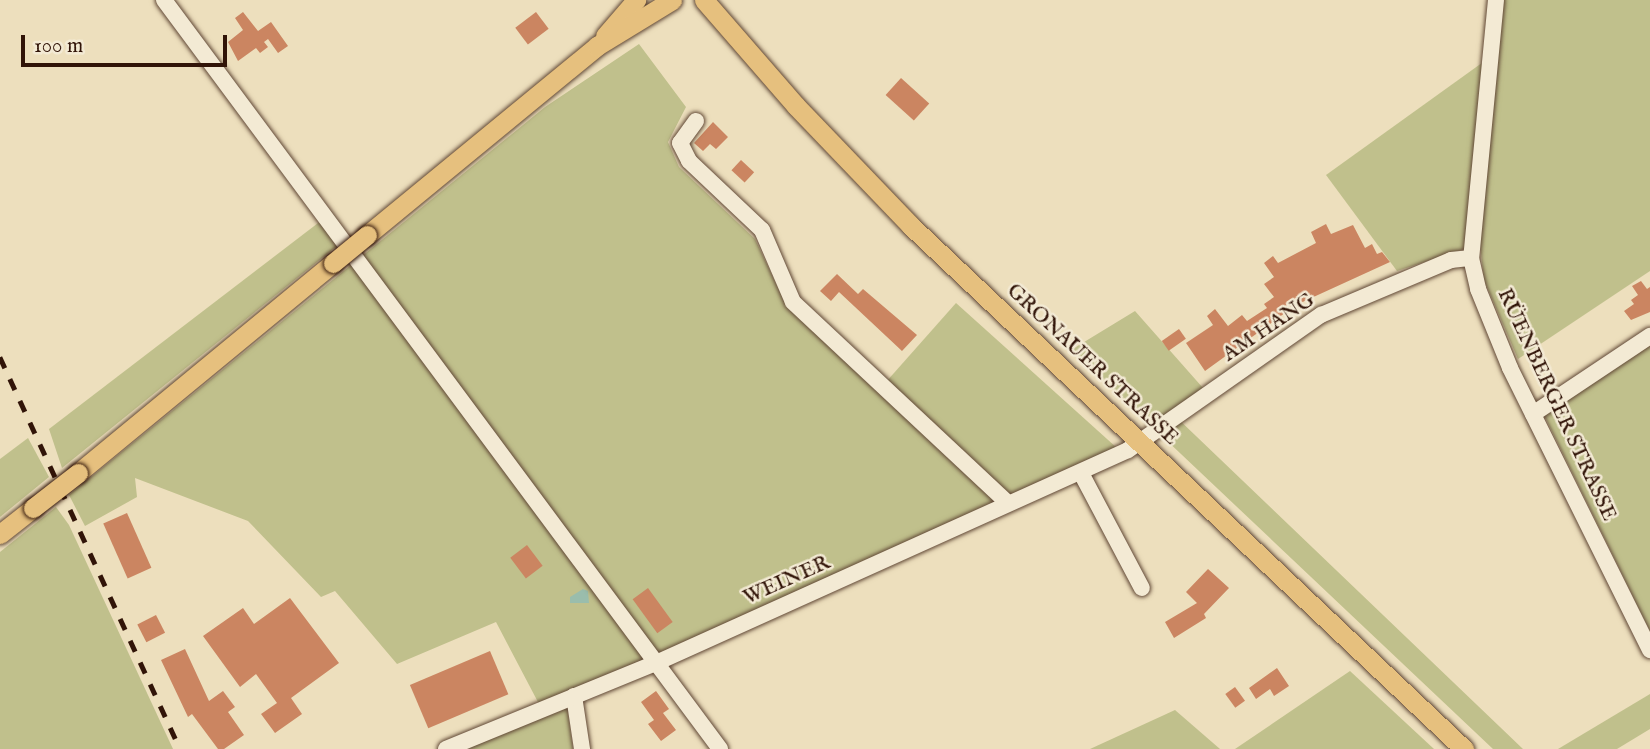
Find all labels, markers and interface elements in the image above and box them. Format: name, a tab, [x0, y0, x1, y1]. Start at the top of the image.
scale bar	[24, 21, 231, 65]
text: 100 m	[34, 33, 83, 60]
street label: GRONAUER STRASSE	[1001, 279, 1183, 451]
street label: RÜENBERGER STRASSE	[1491, 285, 1621, 525]
street label: AM HANG	[1218, 288, 1320, 368]
street label: WEINER	[740, 551, 834, 611]

